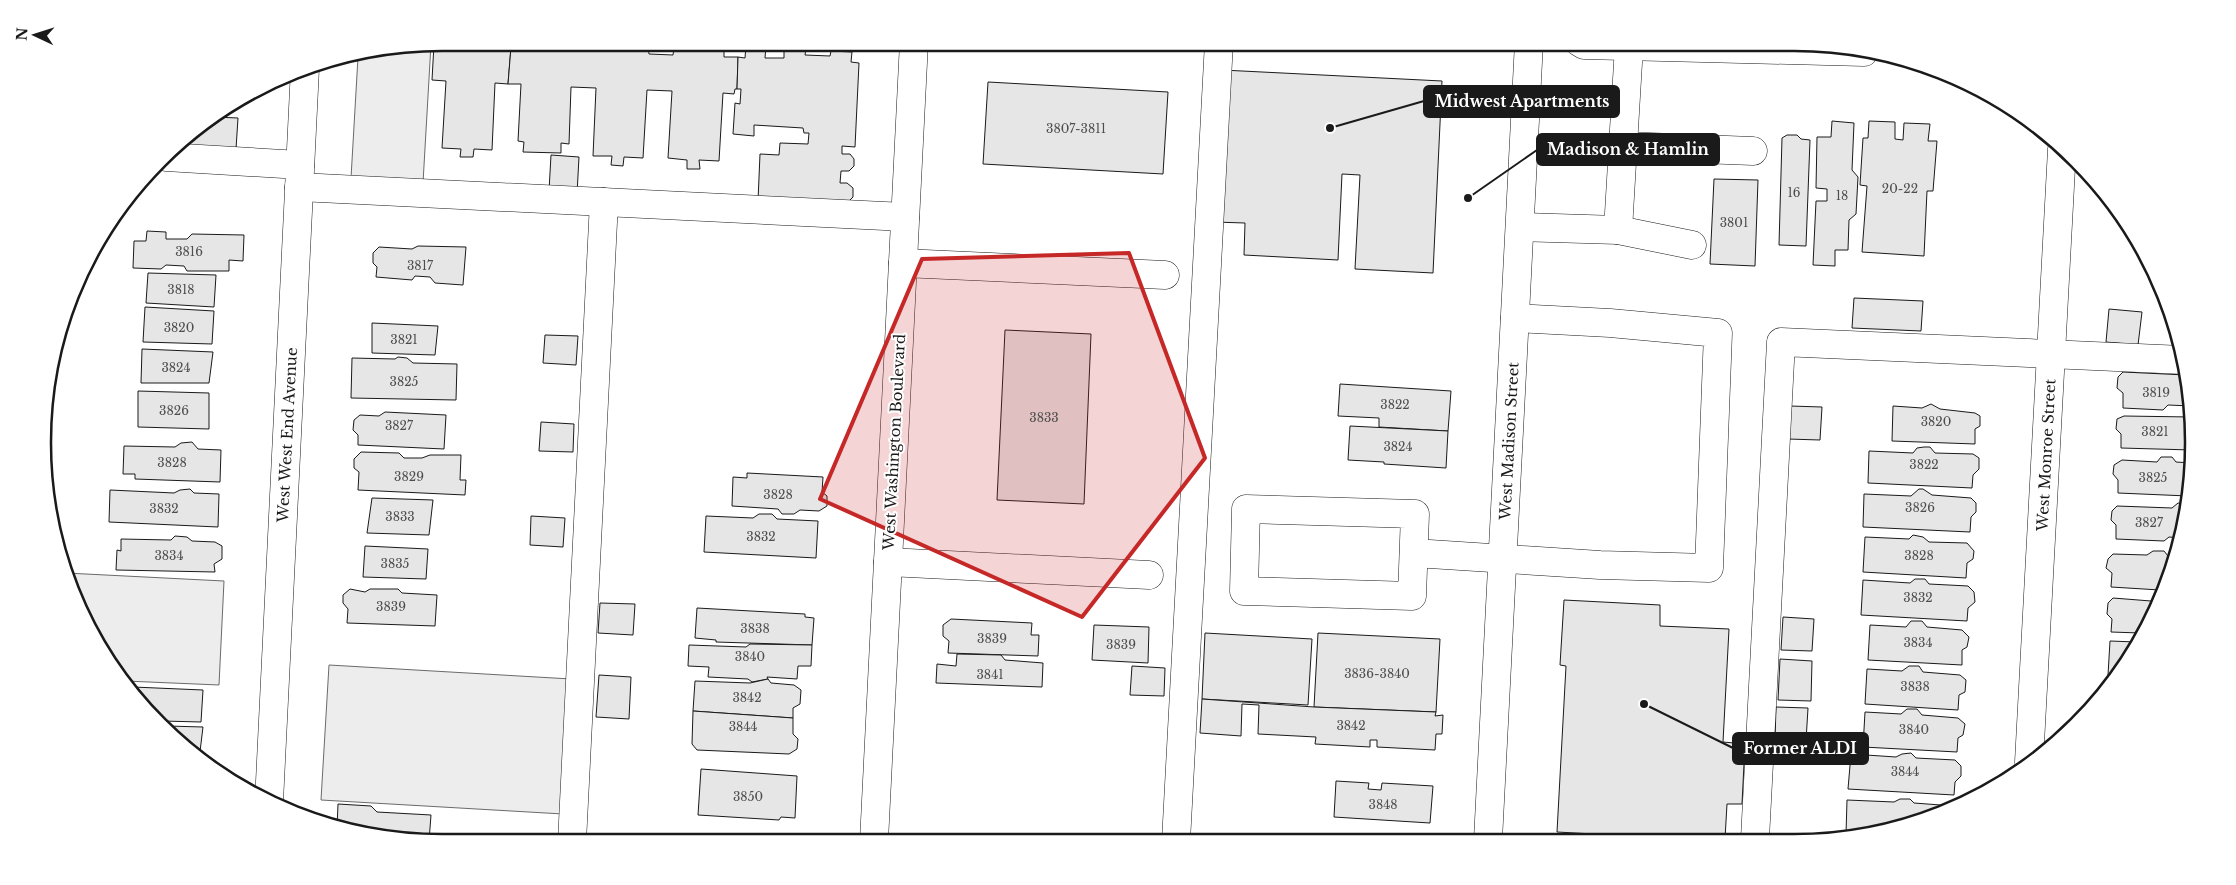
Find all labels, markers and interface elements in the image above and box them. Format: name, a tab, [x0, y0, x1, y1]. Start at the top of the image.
north arrow	[10, 10, 60, 60]
text: N	[13, 27, 31, 41]
callout: Midwest Apartments	[1424, 86, 1619, 117]
text: Midwest Apartments	[1434, 91, 1610, 111]
house number: 3807-3811	[1046, 121, 1106, 136]
callout: Madison & Hamlin	[1537, 134, 1719, 165]
text: Madison & Hamlin	[1547, 139, 1709, 159]
house number: 20-22	[1882, 181, 1918, 196]
house number: 16	[1787, 185, 1801, 200]
house number: 18	[1836, 188, 1848, 203]
house number: 3801	[1720, 215, 1748, 230]
house number: 3816	[175, 244, 203, 259]
house number: 3817	[407, 258, 434, 273]
house number: 3818	[167, 282, 195, 297]
house number: 3820	[164, 320, 194, 335]
house number: 3821	[390, 332, 418, 347]
street label: West Washington Boulevard	[879, 333, 909, 552]
street label: West West End Avenue	[273, 347, 301, 524]
house number: 3824	[161, 360, 191, 375]
street label: West Madison Street	[1495, 361, 1523, 521]
house number: 3825	[390, 374, 419, 389]
street label: West Monroe Street	[2032, 378, 2060, 533]
house number: 3819	[2142, 385, 2170, 400]
house number: 3822	[1380, 397, 1410, 412]
house number: 3826	[159, 403, 189, 418]
house number: 3833	[1029, 410, 1059, 425]
house number: 3820	[1921, 414, 1951, 429]
house number: 3827	[385, 418, 414, 433]
house number: 3821	[2141, 424, 2169, 439]
house number: 3824	[1383, 439, 1413, 454]
house number: 3828	[157, 455, 187, 470]
house number: 3822	[1909, 457, 1939, 472]
house number: 3829	[394, 469, 424, 484]
house number: 3825	[2139, 470, 2168, 485]
house number: 3828	[763, 487, 793, 502]
house number: 3826	[1905, 500, 1935, 515]
house number: 3832	[149, 501, 179, 516]
house number: 3833	[385, 509, 415, 524]
house number: 3827	[2135, 515, 2164, 530]
house number: 3832	[746, 529, 776, 544]
house number: 3834	[154, 548, 184, 563]
house number: 3828	[1904, 548, 1934, 563]
house number: 3835	[381, 556, 410, 571]
house number: 3832	[1903, 590, 1933, 605]
house number: 3839	[376, 599, 406, 614]
house number: 3838	[740, 621, 770, 636]
house number: 3839	[977, 631, 1007, 646]
house number: 3834	[1903, 635, 1933, 650]
house number: 3839	[1106, 637, 1136, 652]
house number: 3840	[735, 649, 765, 664]
house number: 3836-3840	[1344, 666, 1410, 681]
house number: 3841	[976, 667, 1004, 682]
house number: 3838	[1900, 679, 1930, 694]
house number: 3842	[732, 690, 762, 705]
house number: 3842	[1336, 718, 1366, 733]
house number: 3844	[729, 719, 757, 734]
house number: 3840	[1899, 722, 1929, 737]
callout: Former ALDI	[1733, 733, 1868, 764]
text: Former ALDI	[1743, 738, 1857, 758]
house number: 3844	[1891, 764, 1919, 779]
house number: 3850	[733, 789, 763, 804]
house number: 3848	[1369, 797, 1397, 812]

